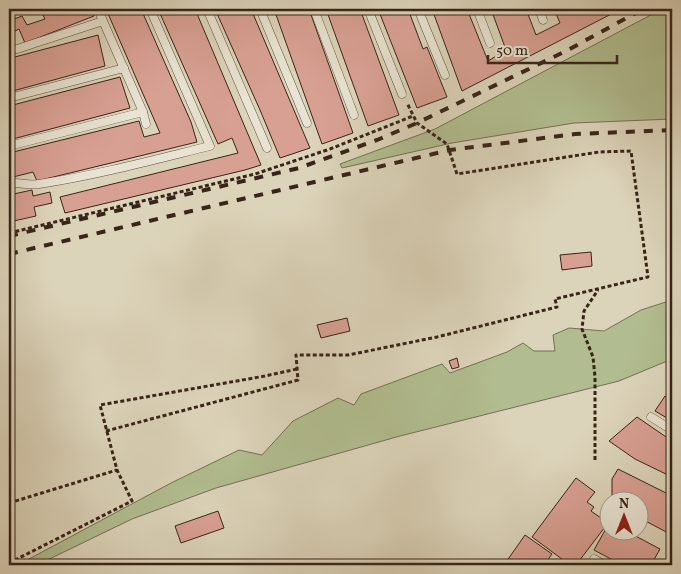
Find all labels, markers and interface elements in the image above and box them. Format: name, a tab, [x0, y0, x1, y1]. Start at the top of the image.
scale bar	[488, 32, 617, 64]
text: 50 m	[496, 41, 528, 62]
north arrow	[598, 492, 648, 542]
text: N	[619, 495, 629, 514]

